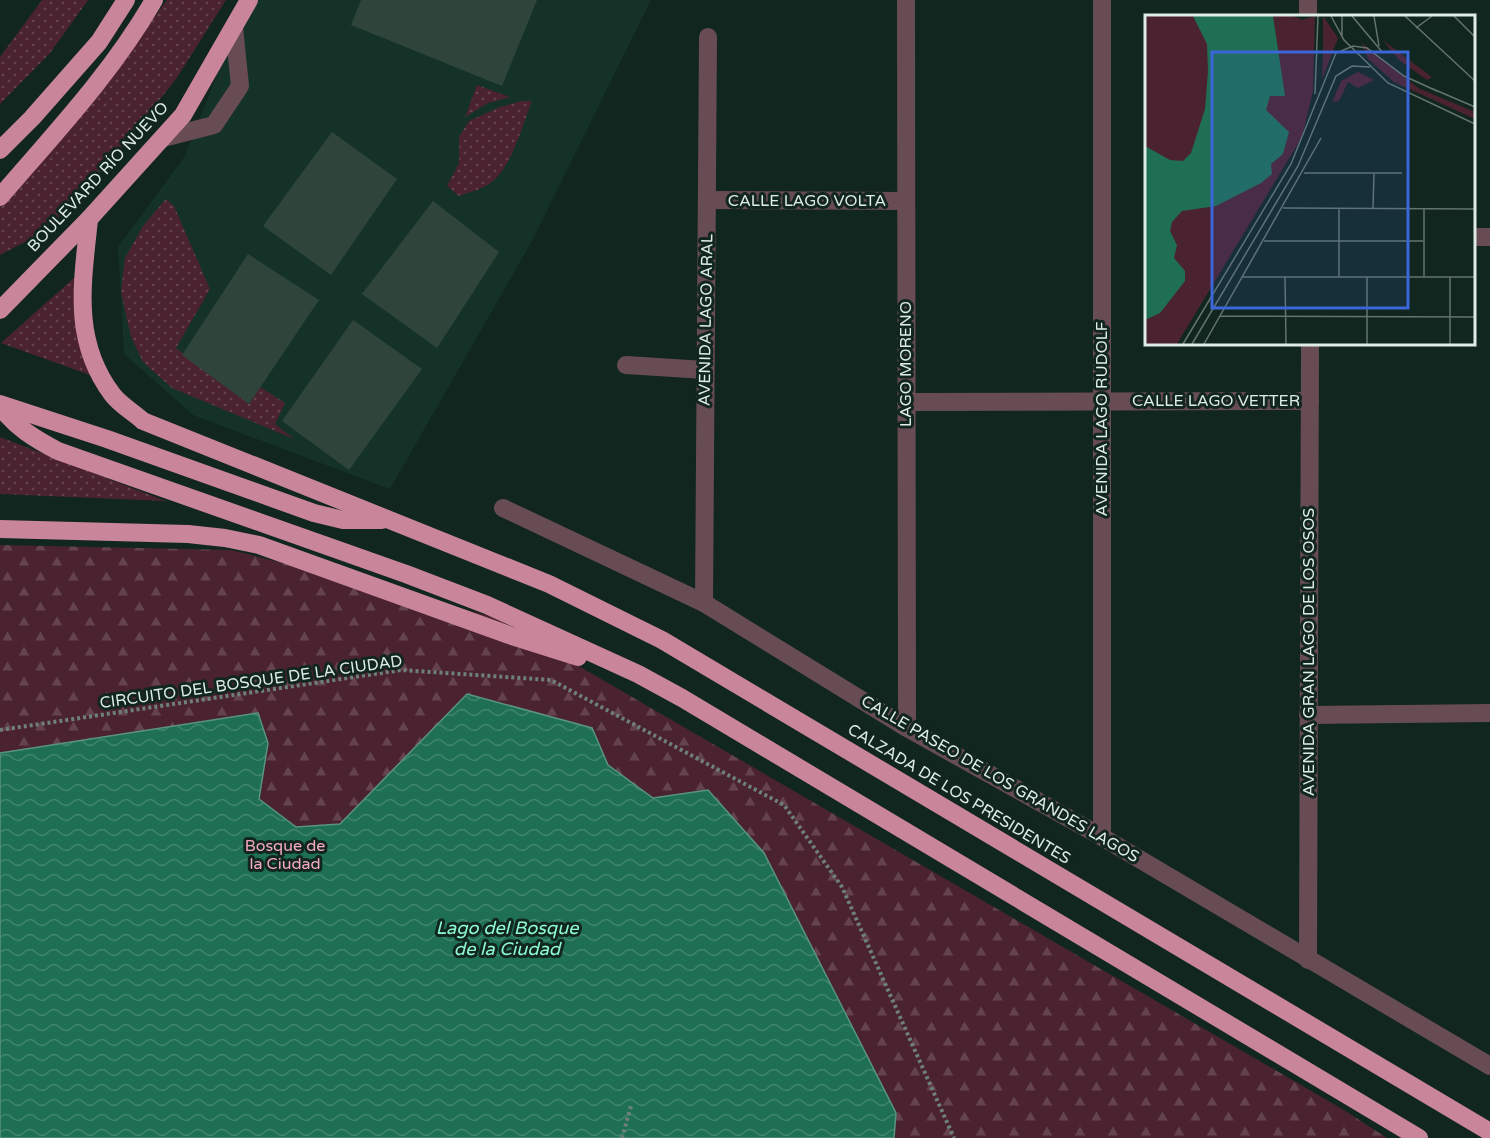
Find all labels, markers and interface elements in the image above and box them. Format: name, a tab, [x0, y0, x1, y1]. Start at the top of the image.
inset map	[1145, 15, 1475, 345]
street label: BOULEVARD RÍO NUEVO	[23, 98, 173, 256]
street label: CALLE LAGO VOLTA	[728, 191, 886, 211]
street label: AVENIDA LAGO ARAL	[694, 234, 718, 406]
street label: LAGO MORENO	[896, 301, 916, 427]
street label: AVENIDA LAGO RUDOLF	[1092, 321, 1112, 517]
street label: CALLE LAGO VETTER	[1132, 391, 1300, 411]
street label: AVENIDA GRAN LAGO DE LOS OSOS	[1299, 508, 1319, 796]
street label: CIRCUITO DEL BOSQUE DE LA CIUDAD	[98, 651, 404, 713]
street label: CALLE PASEO DE LOS GRANDES LAGOS	[857, 691, 1143, 867]
street label: CALZADA DE LOS PRESIDENTES	[844, 719, 1074, 869]
park label: Bosque de la Ciudad	[245, 836, 325, 874]
water label: Lago del Bosque de la Ciudad	[436, 917, 579, 960]

